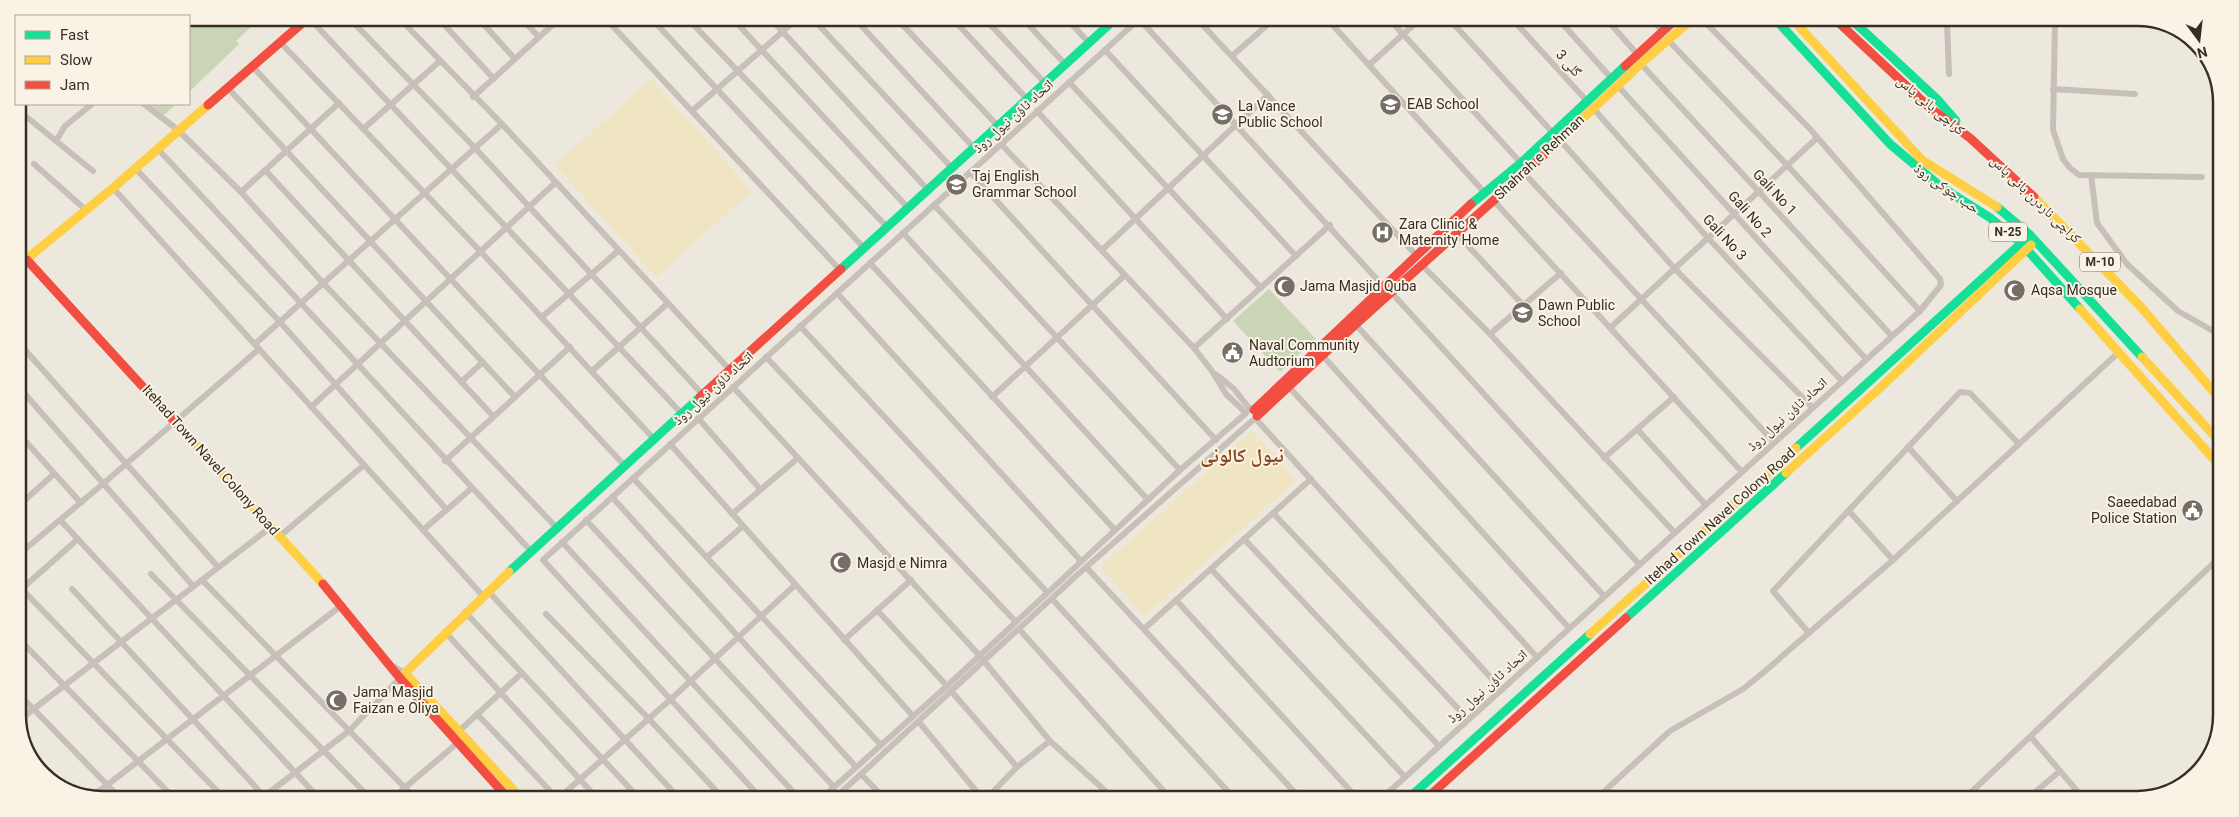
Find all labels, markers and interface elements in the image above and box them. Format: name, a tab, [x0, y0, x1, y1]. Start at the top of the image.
legend	[15, 15, 190, 105]
north arrow	[2174, 15, 2224, 65]
text: Fast	[60, 26, 89, 44]
text: N	[2196, 44, 2209, 62]
street label: گلی 3	[1552, 46, 1585, 80]
text: Slow	[60, 51, 92, 69]
street label: کراچی بائی پاس	[1893, 72, 1968, 139]
text: Jam	[60, 76, 90, 94]
street label: اتحاد ٹاؤن نیول روڈ	[970, 76, 1057, 157]
school or university icon: EAB School	[1379, 92, 1403, 116]
place label: EAB School	[1407, 96, 1479, 112]
place label: La Vance Public School	[1238, 98, 1323, 130]
school or university icon: La Vance Public School	[1210, 102, 1234, 126]
street label: Shahrah e Rehman	[1491, 111, 1587, 203]
street label: کراچی ناردرن بائی پاس	[1987, 152, 2085, 247]
street label: حب چوکی روڈ	[1911, 160, 1983, 217]
street label: Gali No 1	[1750, 166, 1800, 218]
place label: Taj English Grammar School	[972, 168, 1077, 200]
school or university icon: Taj English Grammar School	[944, 172, 968, 196]
street label: Gali No 2	[1725, 188, 1775, 241]
street label: Gali No 3	[1700, 211, 1750, 263]
place label: Zara Clinic & Maternity Home	[1399, 216, 1499, 248]
hospital icon: Zara Clinic & Maternity Home	[1371, 220, 1395, 244]
road number: N-25	[1989, 222, 2027, 242]
road number: M-10	[2080, 252, 2120, 272]
mosque icon: Jama Masjid Quba	[1272, 274, 1296, 298]
place label: Jama Masjid Quba	[1300, 278, 1417, 294]
mosque icon: Aqsa Mosque	[2003, 278, 2027, 302]
place label: Aqsa Mosque	[2031, 282, 2117, 298]
place label: Dawn Public School	[1538, 297, 1615, 329]
school or university icon: Dawn Public School	[1510, 301, 1534, 325]
place label: Naval Community Audtorium	[1249, 337, 1360, 369]
public building icon: Naval Community Audtorium	[1221, 341, 1245, 365]
street label: اتحاد ٹاؤن نیول روڈ	[670, 348, 757, 429]
street label: اتحاد ٹاؤن نیول روڈ	[1744, 374, 1831, 455]
street label: Itehad Town Navel Colony Road	[139, 382, 283, 538]
district label: نیول کالونی	[1200, 444, 1284, 467]
street label: Itehad Town Navel Colony Road	[1642, 444, 1798, 588]
place label: Saeedabad Police Station	[2091, 494, 2177, 526]
public building icon: Saeedabad Police Station	[2181, 498, 2205, 522]
mosque icon: Masjd e Nimra	[829, 551, 853, 575]
place label: Masjd e Nimra	[857, 555, 947, 571]
street label: اتحاد ٹاؤن نیول روڈ	[1444, 646, 1531, 727]
place label: Jama Masjid Faizan e Oliya	[353, 684, 439, 716]
mosque icon: Jama Masjid Faizan e Oliya	[325, 688, 349, 712]

